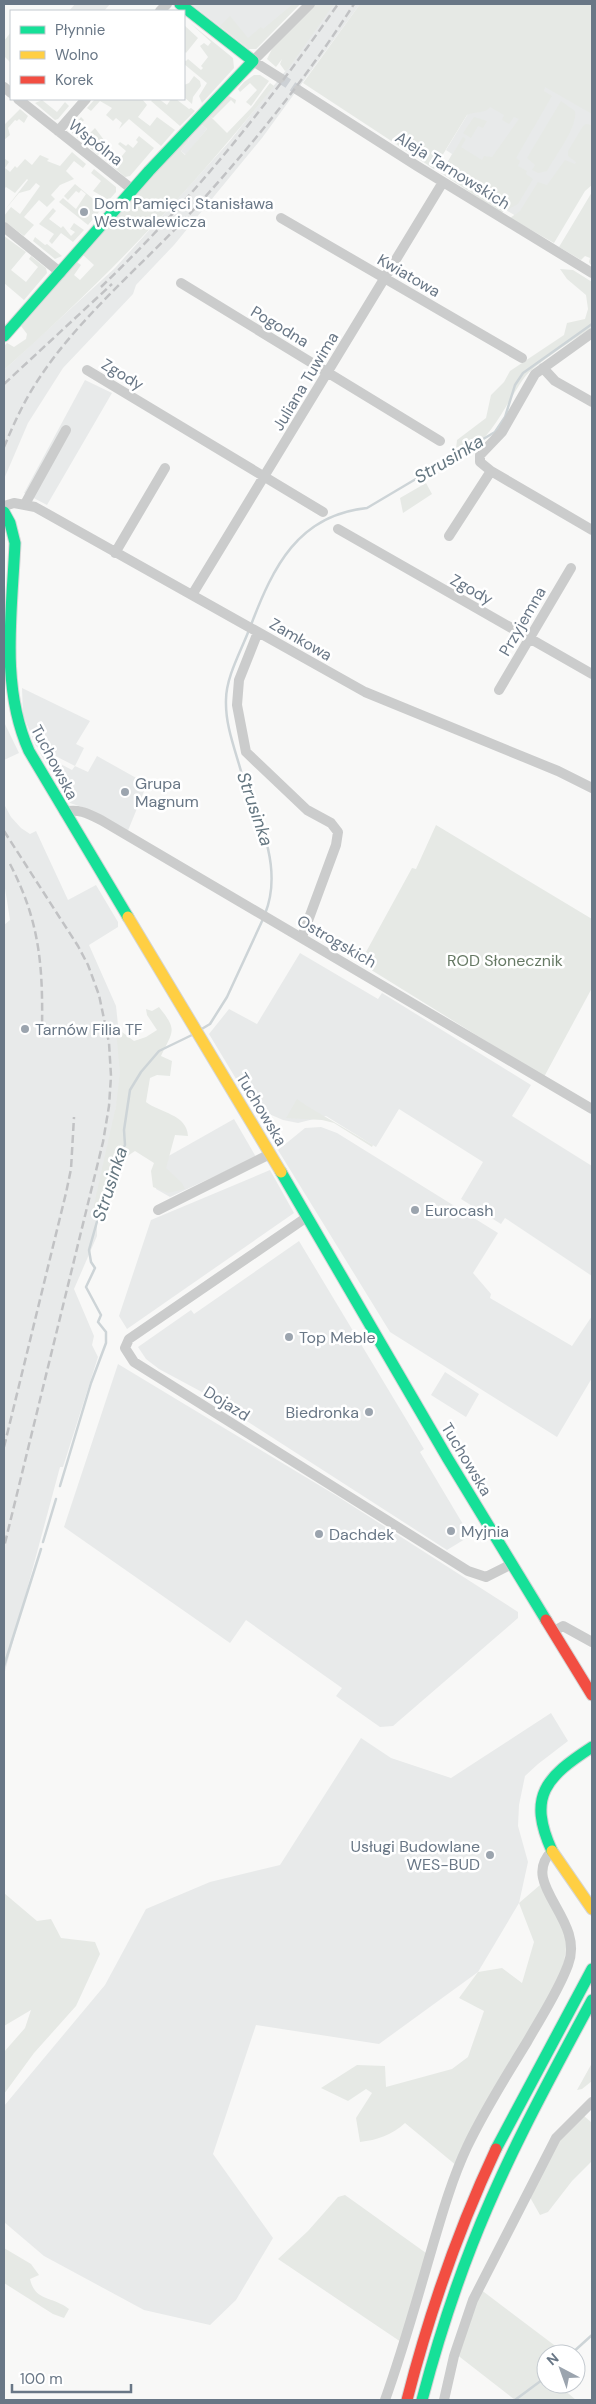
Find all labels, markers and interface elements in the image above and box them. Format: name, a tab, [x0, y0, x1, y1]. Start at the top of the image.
legend	[10, 10, 185, 100]
text: Płynnie	[55, 20, 105, 40]
text: Wolno	[55, 45, 99, 65]
text: Korek	[55, 70, 94, 90]
street label: Wspólna	[64, 114, 127, 170]
street label: Aleja Tarnowskich	[391, 127, 514, 214]
place label: Dom Pamięci Stanisława Westwalewicza	[94, 193, 274, 232]
marker: Dom Pamięci Stanisława Westwalewicza	[78, 206, 90, 218]
street label: Kwiatowa	[374, 249, 444, 302]
street label: Pogodna	[247, 301, 313, 352]
street label: Juliana Tuwima	[268, 328, 343, 435]
street label: Zgody	[98, 354, 148, 395]
water label: Strusinka	[410, 429, 488, 489]
street label: Zgody	[447, 569, 497, 610]
street label: Przyjemna	[494, 583, 551, 660]
street label: Zamkowa	[266, 613, 336, 666]
street label: Tuchowska	[26, 721, 83, 803]
water label: Strusinka	[231, 769, 279, 849]
place label: Grupa Magnum	[135, 773, 199, 812]
marker: Grupa Magnum	[119, 786, 131, 798]
street label: Ostrogskich	[293, 910, 380, 973]
park label: ROD Słonecznik	[447, 950, 563, 971]
place label: Tarnów Filia TF	[35, 1019, 143, 1040]
marker: Tarnów Filia TF	[19, 1023, 31, 1035]
street label: Tuchowska	[231, 1069, 292, 1150]
water label: Strusinka	[87, 1144, 133, 1224]
place label: Eurocash	[425, 1200, 493, 1221]
marker: Eurocash	[409, 1204, 421, 1216]
place label: Top Meble	[299, 1327, 376, 1348]
marker: Top Meble	[283, 1331, 295, 1343]
street label: Dojazd	[200, 1381, 254, 1426]
place label: Biedronka	[285, 1402, 359, 1423]
marker: Biedronka	[363, 1406, 375, 1418]
street label: Tuchowska	[436, 1419, 497, 1500]
place label: Myjnia	[461, 1521, 509, 1542]
place label: Dachdek	[329, 1524, 394, 1545]
marker: Myjnia	[445, 1525, 457, 1537]
marker: Dachdek	[313, 1528, 325, 1540]
place label: Usługi Budowlane WES-BUD	[350, 1836, 480, 1875]
marker: Usługi Budowlane WES-BUD	[484, 1849, 496, 1861]
north arrow	[536, 2344, 586, 2394]
text: N	[543, 2349, 562, 2369]
scale bar	[12, 2362, 131, 2394]
text: 100 m	[20, 2369, 63, 2389]

